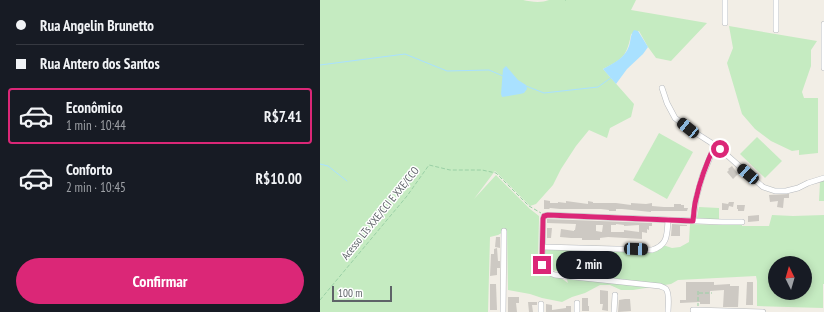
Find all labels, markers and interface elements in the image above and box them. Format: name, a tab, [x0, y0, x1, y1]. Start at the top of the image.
text: Rua Angelin Brunetto	[40, 16, 154, 35]
text: Rua Antero dos Santos	[40, 54, 160, 73]
icon: car	[18, 98, 54, 134]
text: Econômico	[66, 98, 123, 117]
text: R$7.41	[264, 107, 302, 126]
car	[675, 116, 701, 140]
text: 1 min · 10:44	[66, 117, 126, 134]
route start	[711, 140, 729, 158]
icon: car	[18, 160, 54, 196]
text: Conforto	[66, 160, 112, 179]
car	[735, 162, 761, 186]
street label: Acesso LTs XXE/CCI E XXE/CCO	[338, 164, 422, 262]
text: R$10.00	[255, 169, 302, 188]
text: 2 min · 10:45	[66, 179, 126, 196]
car	[624, 243, 648, 255]
callout: 2 min	[556, 251, 622, 279]
route end	[533, 256, 551, 274]
text: 2 min	[576, 256, 602, 273]
north arrow	[768, 256, 812, 300]
map controls	[768, 256, 812, 300]
button: Confirmar	[16, 258, 304, 304]
scale bar	[332, 284, 392, 303]
text: 100 m	[338, 286, 362, 300]

